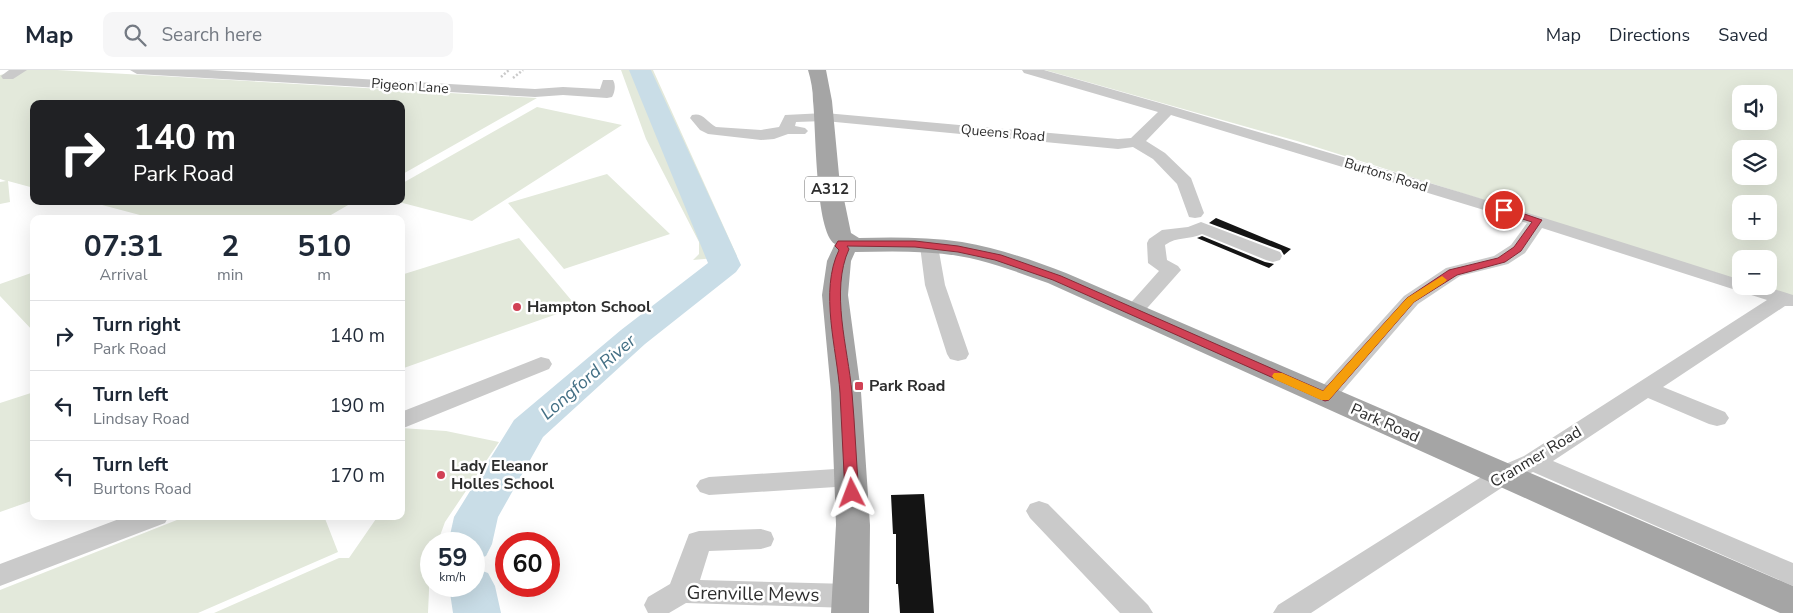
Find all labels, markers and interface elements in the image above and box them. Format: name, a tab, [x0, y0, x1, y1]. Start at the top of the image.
search box	[103, 12, 453, 57]
text: Map	[25, 19, 73, 51]
icon: search	[121, 21, 149, 49]
text: Search here	[161, 22, 262, 48]
text: Map	[1546, 23, 1581, 47]
text: Directions	[1609, 23, 1690, 47]
text: Saved	[1718, 23, 1768, 47]
street label: Pigeon Lane	[371, 74, 449, 98]
map controls	[1732, 85, 1777, 295]
button: sound	[1732, 85, 1777, 130]
text: 140 m	[133, 114, 236, 161]
icon: right	[50, 120, 115, 185]
street label: Queens Road	[960, 120, 1046, 146]
button: layers	[1732, 140, 1777, 185]
street label: Burtons Road	[1342, 153, 1430, 197]
text: Park Road	[133, 159, 234, 189]
road number: A312	[805, 176, 855, 202]
pin	[1483, 189, 1525, 231]
button: +	[1732, 195, 1777, 240]
icon: arrive	[1490, 196, 1518, 224]
text: 07:31	[84, 226, 163, 267]
text: 2	[221, 226, 239, 267]
text: 510	[297, 226, 351, 267]
button: −	[1732, 250, 1777, 295]
text: Arrival	[99, 264, 148, 286]
text: min	[217, 264, 243, 286]
text: m	[317, 264, 331, 286]
place label: Hampton School	[527, 296, 651, 318]
marker: Hampton School	[511, 301, 523, 313]
text: Turn right	[93, 312, 180, 338]
icon: right	[50, 322, 78, 350]
text: 140 m	[330, 323, 385, 349]
water label: Longford River	[535, 329, 641, 425]
text: Park Road	[93, 338, 166, 360]
place label: Park Road	[869, 375, 945, 397]
marker: Park Road	[853, 380, 865, 392]
text: Turn left	[93, 382, 168, 408]
icon: left	[50, 392, 78, 420]
text: 190 m	[330, 393, 385, 419]
street label: Park Road	[1347, 398, 1423, 448]
text: Lindsay Road	[93, 408, 189, 430]
street label: Cranmer Road	[1486, 421, 1586, 493]
text: Turn left	[93, 452, 168, 478]
place label: Lady Eleanor Holles School	[451, 455, 554, 495]
icon: left	[50, 462, 78, 490]
text: 170 m	[330, 463, 385, 489]
position arrow	[825, 466, 877, 518]
marker: Lady Eleanor Holles School	[435, 469, 447, 481]
text: Burtons Road	[93, 478, 191, 500]
speed limit sign: 60	[495, 532, 560, 597]
text: 59	[437, 541, 468, 575]
text: km/h	[439, 569, 466, 585]
street label: Grenville Mews	[686, 580, 820, 608]

